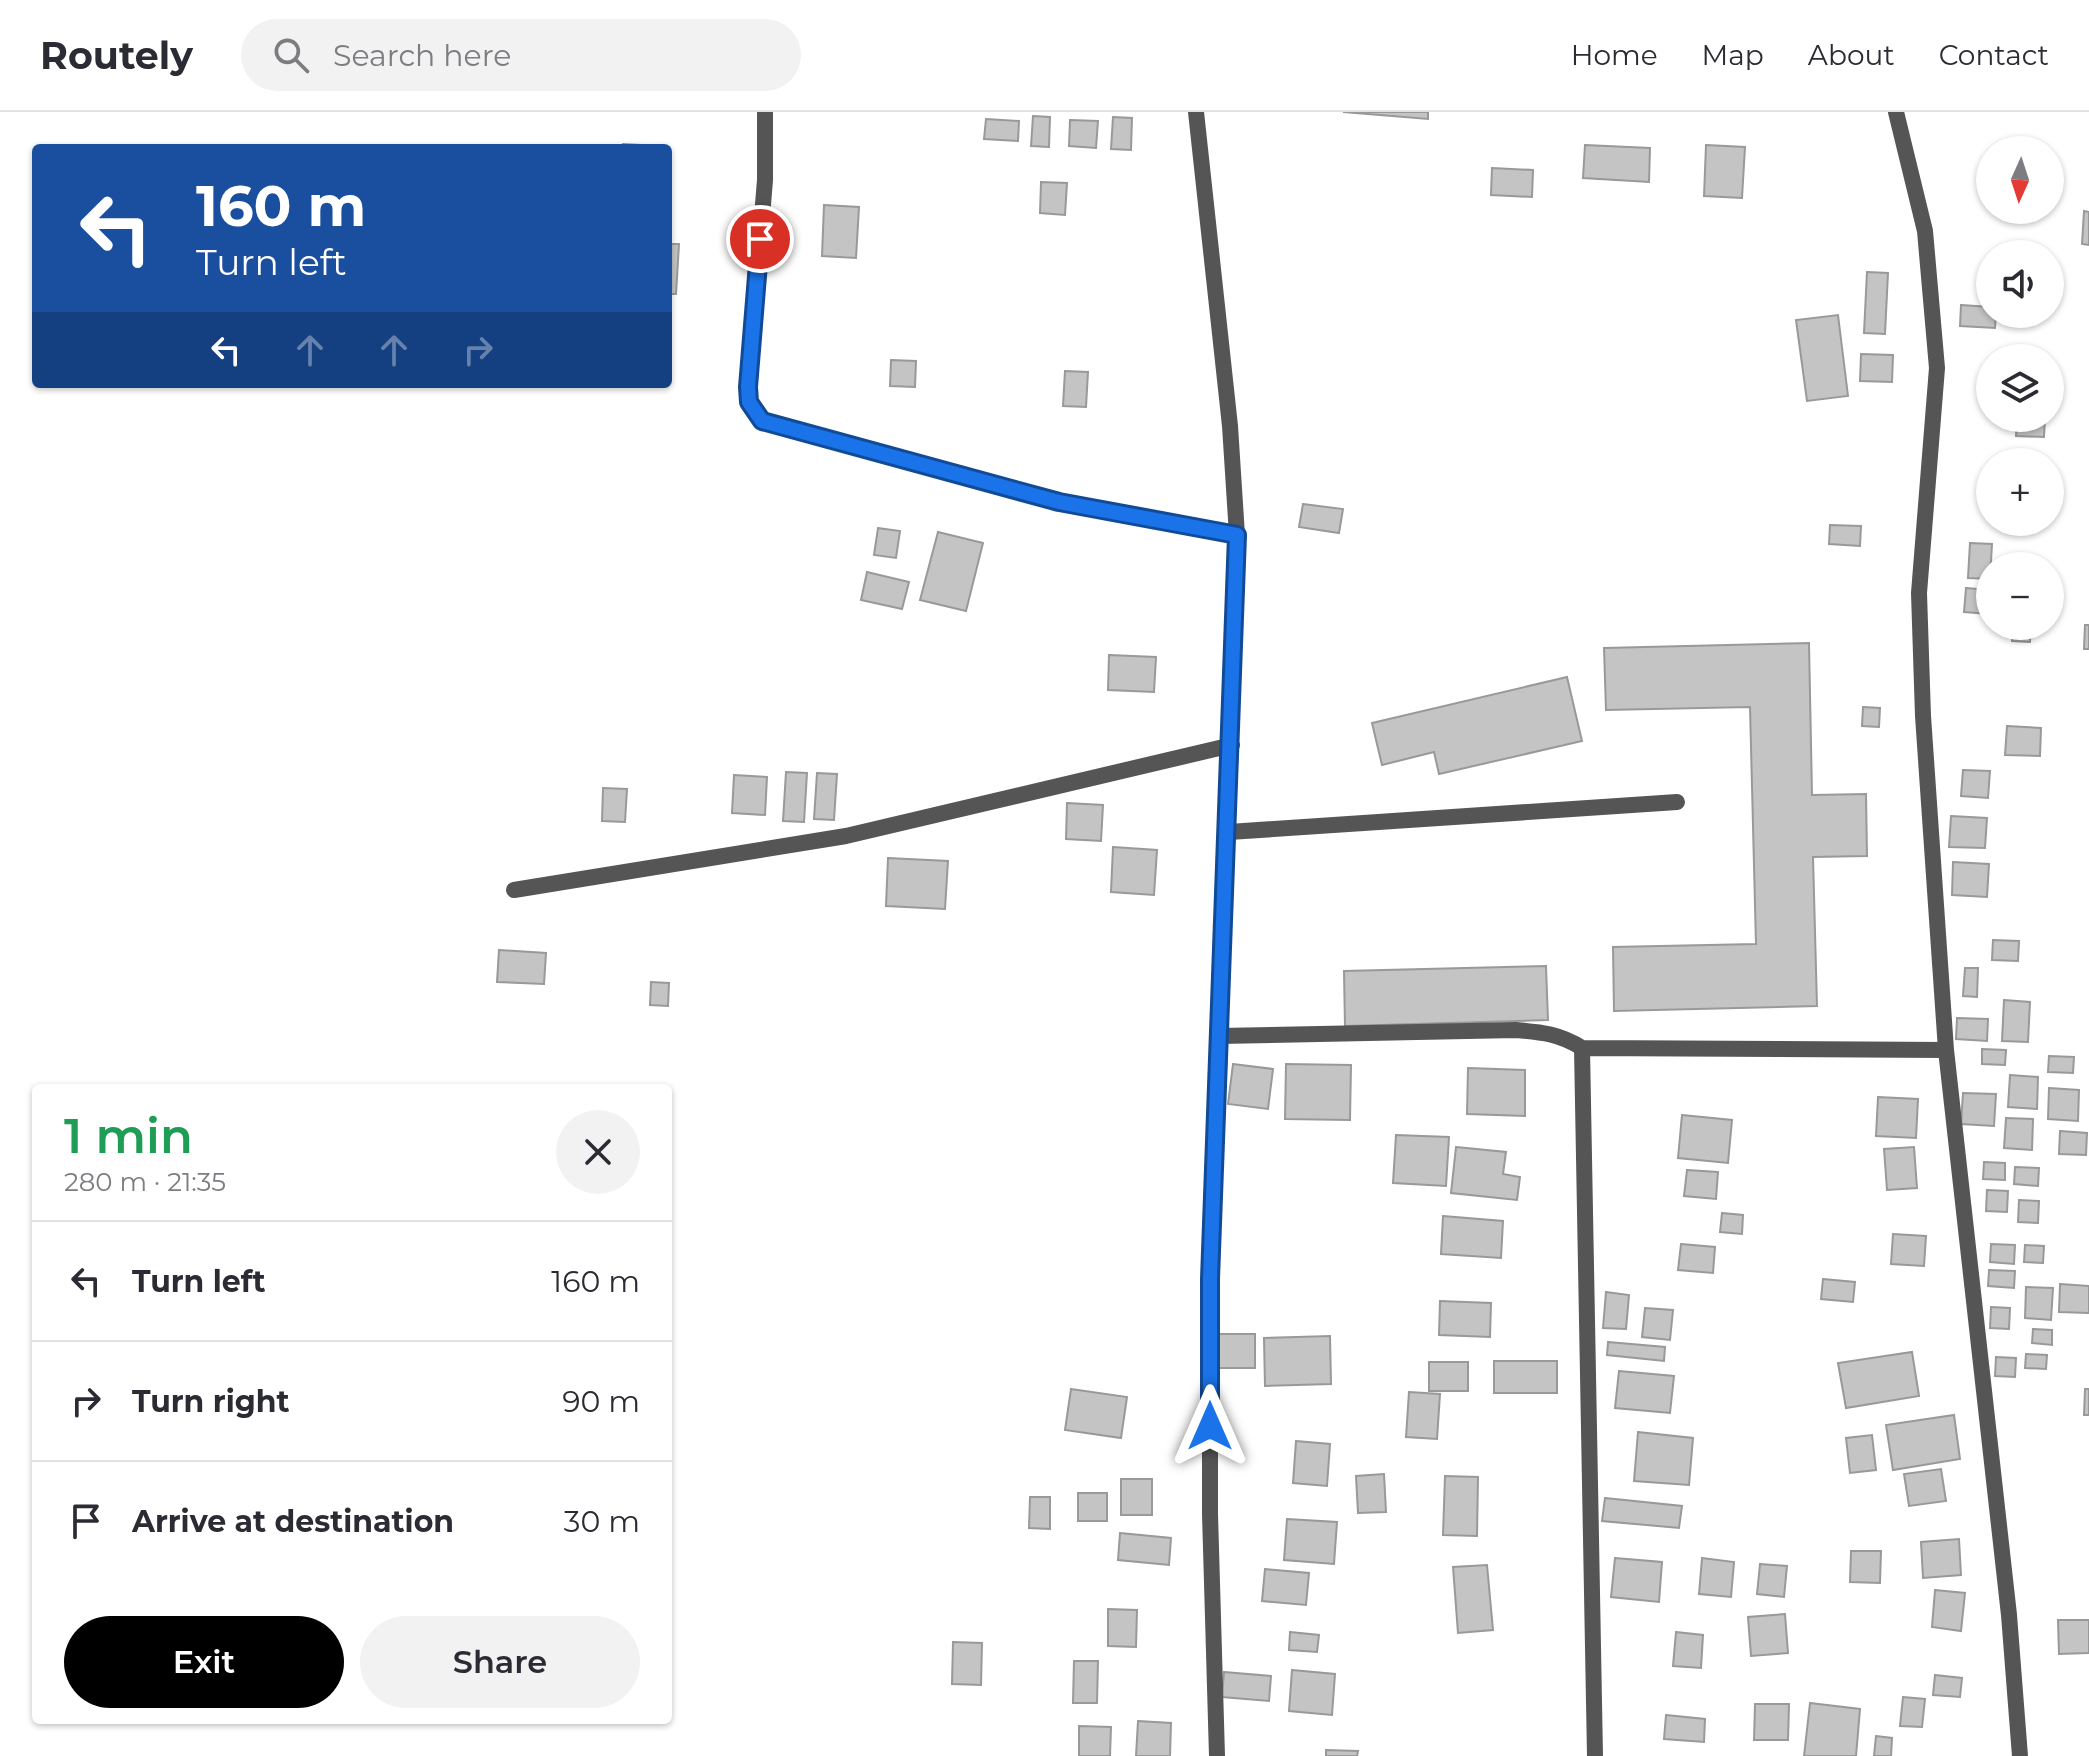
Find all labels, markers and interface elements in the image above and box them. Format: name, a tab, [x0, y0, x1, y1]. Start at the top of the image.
search box	[241, 19, 801, 91]
text: Routely	[40, 32, 193, 79]
icon: search	[269, 33, 313, 77]
text: Search here	[333, 37, 511, 74]
text: Home	[1571, 38, 1658, 72]
text: Map	[1702, 38, 1764, 72]
text: About	[1808, 38, 1895, 72]
text: Contact	[1939, 38, 2049, 72]
north arrow	[1976, 136, 2064, 224]
map controls	[1976, 136, 2064, 640]
text: 160 m	[196, 172, 366, 240]
icon: left	[64, 176, 168, 280]
pin	[726, 205, 794, 273]
icon: arrive	[738, 217, 782, 261]
text: Turn left	[196, 240, 347, 284]
button: sound	[1976, 240, 2064, 328]
icon: left	[204, 328, 248, 372]
icon: ahead	[288, 328, 332, 372]
icon: ahead	[372, 328, 416, 372]
icon: right	[456, 328, 500, 372]
button: layers	[1976, 344, 2064, 432]
button: +	[1976, 448, 2064, 536]
button: −	[1976, 552, 2064, 640]
text: 1 min	[64, 1107, 193, 1165]
button: close	[556, 1110, 640, 1194]
text: 280 m · 21:35	[64, 1166, 226, 1198]
icon: left	[64, 1259, 108, 1303]
text: Turn left	[132, 1263, 265, 1300]
text: 160 m	[551, 1263, 640, 1300]
icon: right	[64, 1379, 108, 1423]
text: Turn right	[132, 1383, 289, 1420]
text: 90 m	[562, 1383, 640, 1420]
position arrow	[1168, 1384, 1252, 1468]
icon: arrive	[64, 1499, 108, 1543]
text: Arrive at destination	[132, 1503, 454, 1540]
text: 30 m	[564, 1503, 640, 1540]
button: Exit	[64, 1616, 344, 1708]
button: Share	[360, 1616, 640, 1708]

